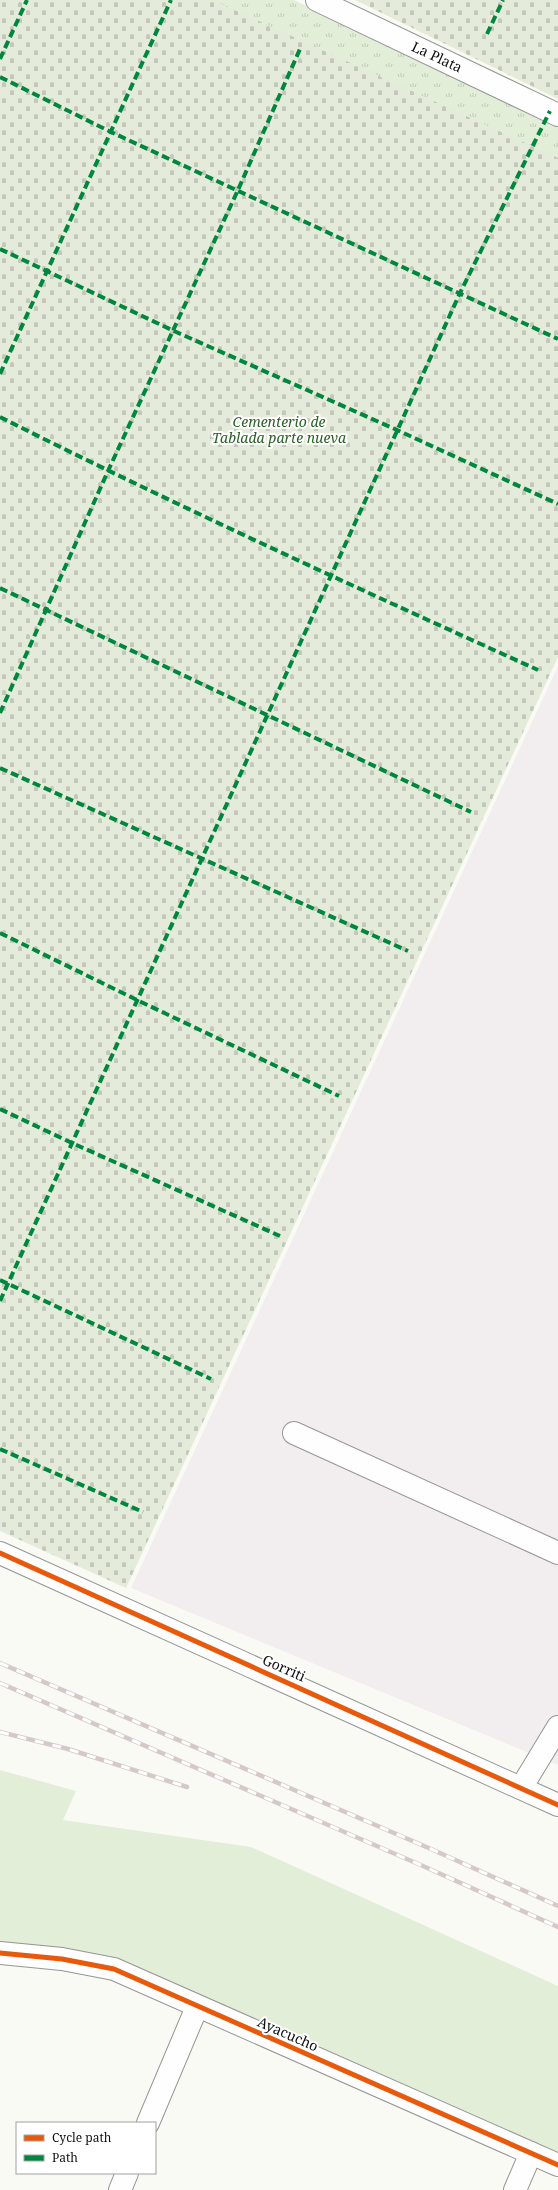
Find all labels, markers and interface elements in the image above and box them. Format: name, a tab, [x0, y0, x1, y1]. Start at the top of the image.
street label: La Plata	[409, 37, 466, 77]
park label: Cementerio de Tablada parte nueva	[212, 412, 347, 447]
street label: Gorriti	[260, 1650, 309, 1686]
street label: Ayacucho	[255, 2012, 322, 2055]
legend	[16, 2122, 156, 2174]
text: Cycle path	[52, 2129, 112, 2146]
text: Path	[52, 2149, 78, 2166]

